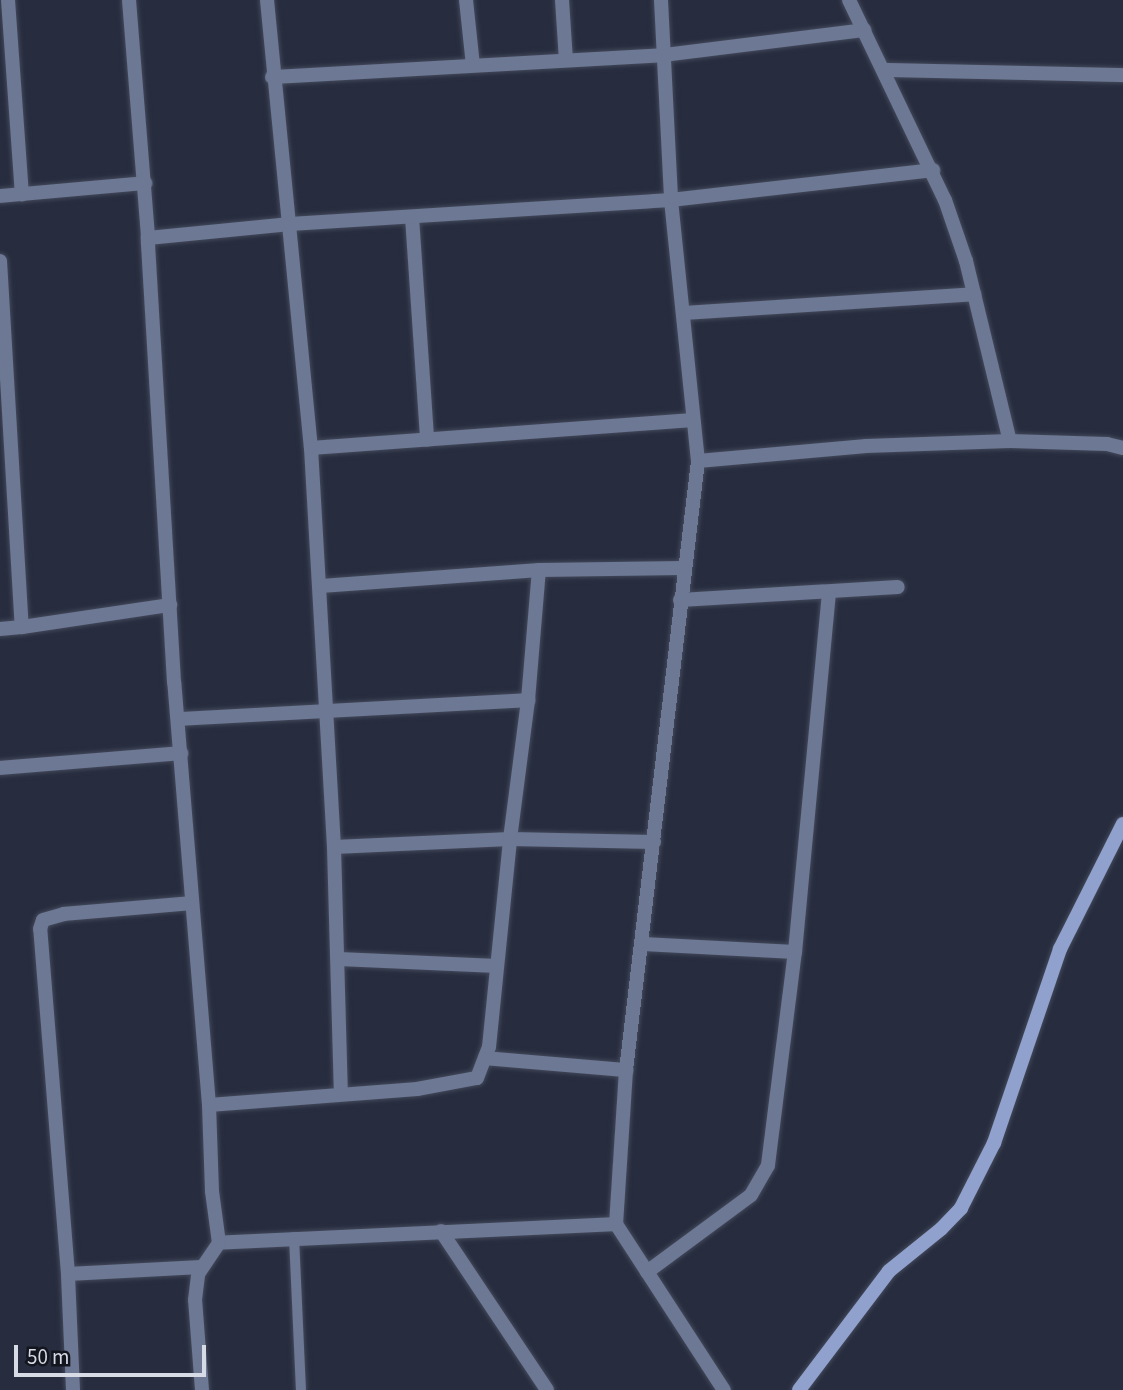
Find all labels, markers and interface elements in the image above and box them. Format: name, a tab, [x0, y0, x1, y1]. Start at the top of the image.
scale bar	[18, 1330, 210, 1374]
text: 50 m	[27, 1342, 69, 1372]

